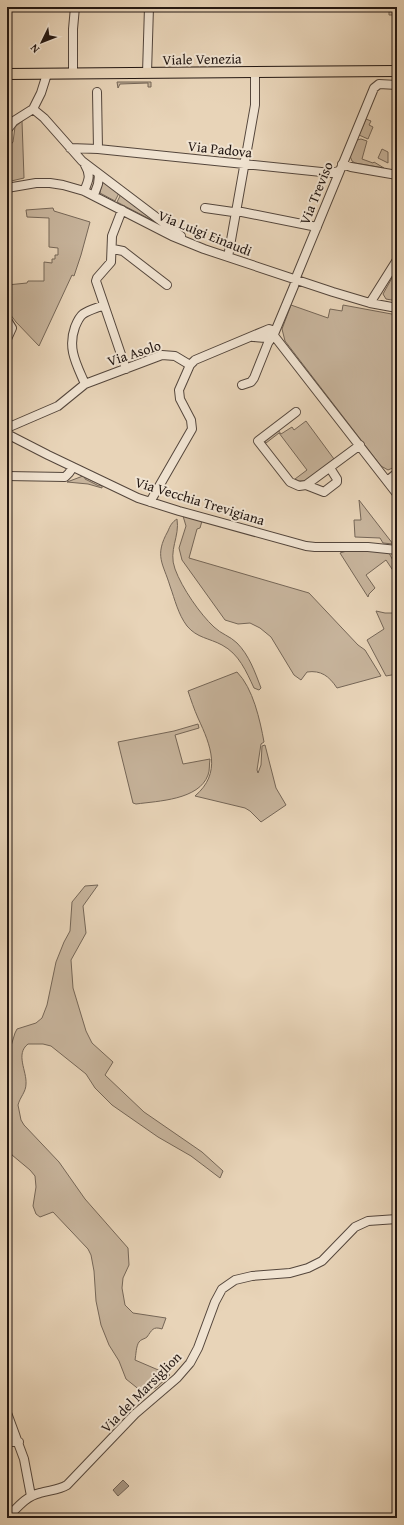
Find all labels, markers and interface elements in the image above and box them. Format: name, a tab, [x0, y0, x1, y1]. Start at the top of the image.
north arrow	[22, 22, 62, 62]
text: N	[26, 40, 43, 57]
street label: Viale Venezia	[162, 48, 242, 70]
street label: Via Padova	[187, 136, 254, 162]
street label: Via Treviso	[294, 158, 338, 228]
street label: Via Luigi Einaudi	[155, 205, 255, 261]
street label: Via Asolo	[105, 335, 163, 371]
street label: Via Vecchia Trevigiana	[133, 472, 267, 530]
street label: Via del Marsiglion	[96, 1347, 186, 1437]

